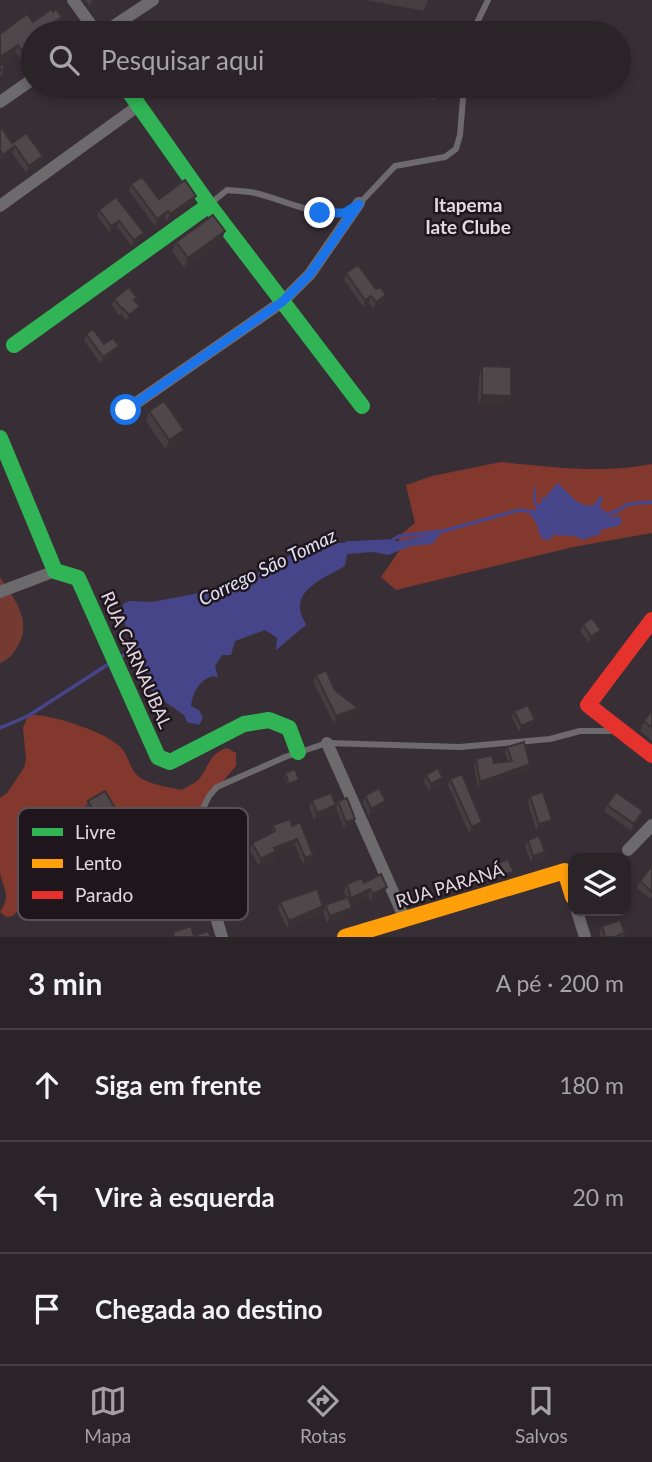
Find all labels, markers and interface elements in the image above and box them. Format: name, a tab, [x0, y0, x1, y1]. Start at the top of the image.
search box	[21, 21, 631, 98]
icon: search	[45, 41, 83, 79]
text: Pesquisar aqui	[101, 44, 264, 76]
district label: Itapema Iate Clube	[425, 193, 511, 238]
route end	[304, 197, 335, 228]
route start	[110, 394, 141, 425]
water label: Corrego São Tomaz	[194, 523, 339, 610]
street label: RUA CARNAUBAL	[97, 588, 177, 731]
legend	[18, 808, 248, 920]
text: Livre	[75, 820, 116, 843]
text: Lento	[75, 851, 122, 874]
map controls	[568, 853, 631, 916]
button: layers	[568, 853, 631, 916]
street label: RUA PARANÁ	[393, 858, 507, 912]
text: Parado	[75, 883, 133, 906]
text: 3 min	[28, 965, 102, 1001]
text: A pé · 200 m	[496, 969, 624, 997]
icon: ahead	[28, 1066, 66, 1104]
text: Siga em frente	[95, 1069, 262, 1101]
text: 180 m	[559, 1071, 624, 1099]
icon: left	[28, 1178, 66, 1216]
text: Vire à esquerda	[95, 1181, 275, 1213]
text: 20 m	[573, 1183, 624, 1211]
icon: arrive	[28, 1290, 66, 1328]
text: Chegada ao destino	[95, 1293, 323, 1325]
tab: Mapa	[84, 1382, 131, 1447]
tab: Rotas	[300, 1382, 346, 1447]
tab: Salvos	[515, 1382, 568, 1447]

